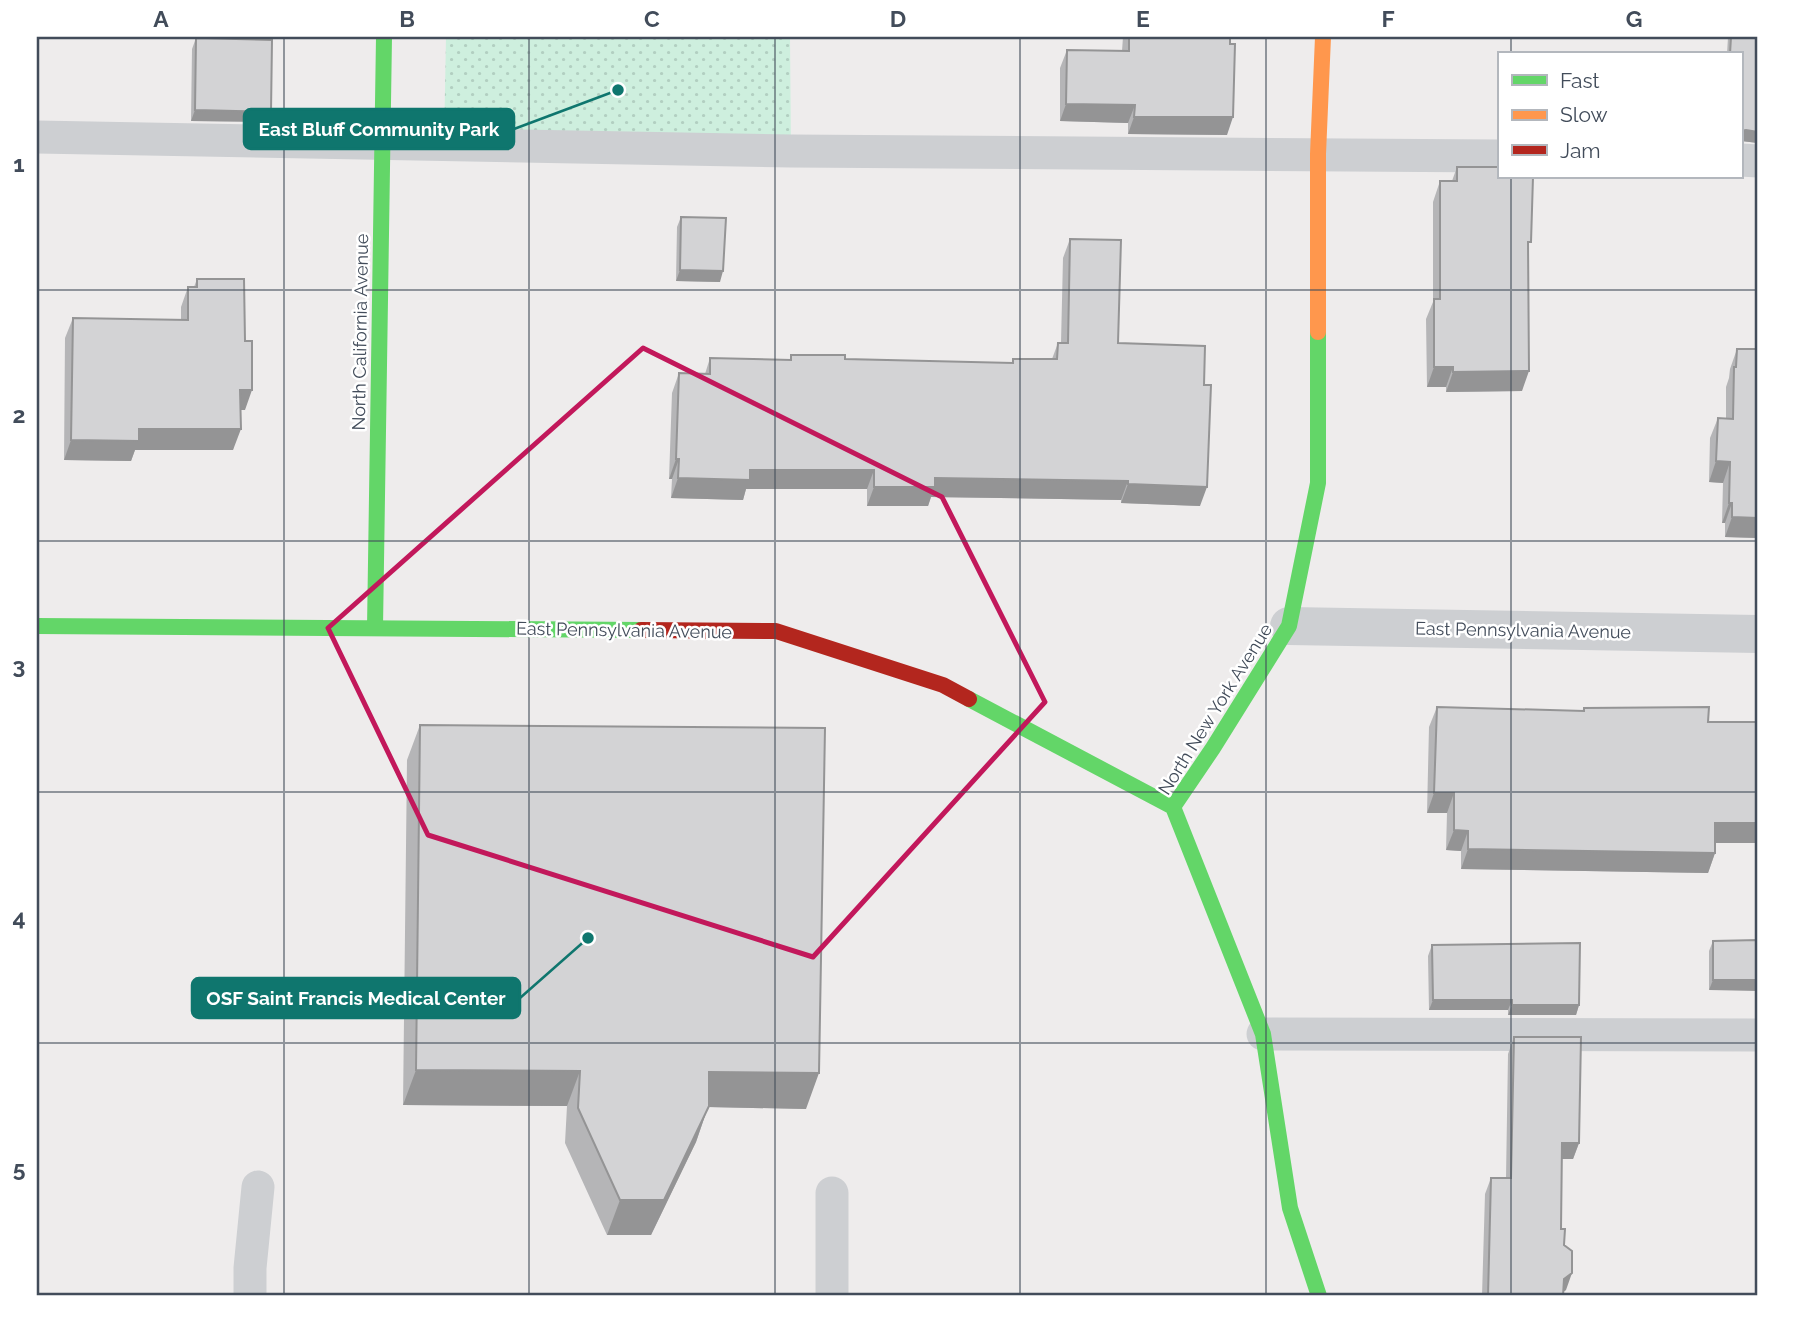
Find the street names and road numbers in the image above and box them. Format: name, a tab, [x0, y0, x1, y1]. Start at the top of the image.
street label: North California Avenue	[348, 233, 372, 431]
street label: East Pennsylvania Avenue	[516, 618, 733, 642]
street label: East Pennsylvania Avenue	[1415, 618, 1632, 642]
street label: North New York Avenue	[1154, 619, 1277, 798]

